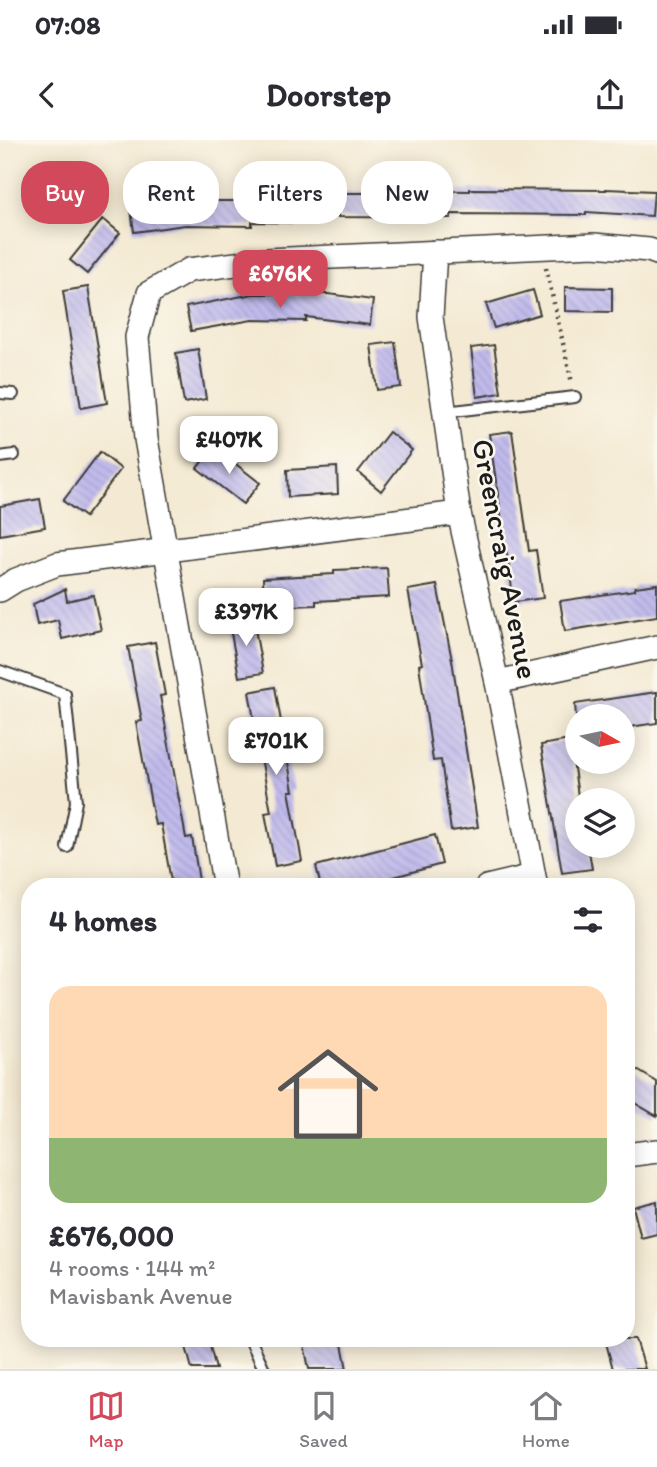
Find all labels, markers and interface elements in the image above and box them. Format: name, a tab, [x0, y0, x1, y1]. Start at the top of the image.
text: 07:08	[35, 9, 101, 41]
icon: back	[28, 76, 66, 114]
text: Doorstep	[266, 76, 391, 114]
icon: share	[591, 76, 629, 114]
chip: Buy	[21, 161, 109, 224]
chip: Rent	[123, 161, 219, 224]
chip: Filters	[233, 161, 347, 224]
chip: New	[361, 161, 453, 224]
pin: £676K	[231, 250, 329, 310]
text: £676K	[249, 259, 311, 287]
pin: £407K	[180, 416, 278, 476]
text: £407K	[196, 425, 262, 453]
street label: Greencraig Avenue	[464, 436, 547, 682]
pin: £397K	[197, 588, 295, 648]
text: £397K	[215, 597, 277, 625]
north arrow	[565, 704, 635, 774]
map controls	[565, 704, 635, 858]
pin: £701K	[227, 718, 325, 777]
text: £701K	[244, 726, 308, 754]
button: layers	[565, 788, 635, 858]
icon: filters	[569, 901, 607, 939]
text: 4 homes	[49, 902, 157, 939]
icon: home	[265, 1031, 391, 1157]
text: £676,000	[49, 1217, 174, 1254]
text: 4 rooms · 144 m²	[49, 1254, 215, 1282]
text: Mavisbank Avenue	[49, 1282, 233, 1310]
tab: Map	[87, 1387, 125, 1452]
tab: Saved	[299, 1387, 348, 1452]
tab: Home	[522, 1387, 570, 1452]

